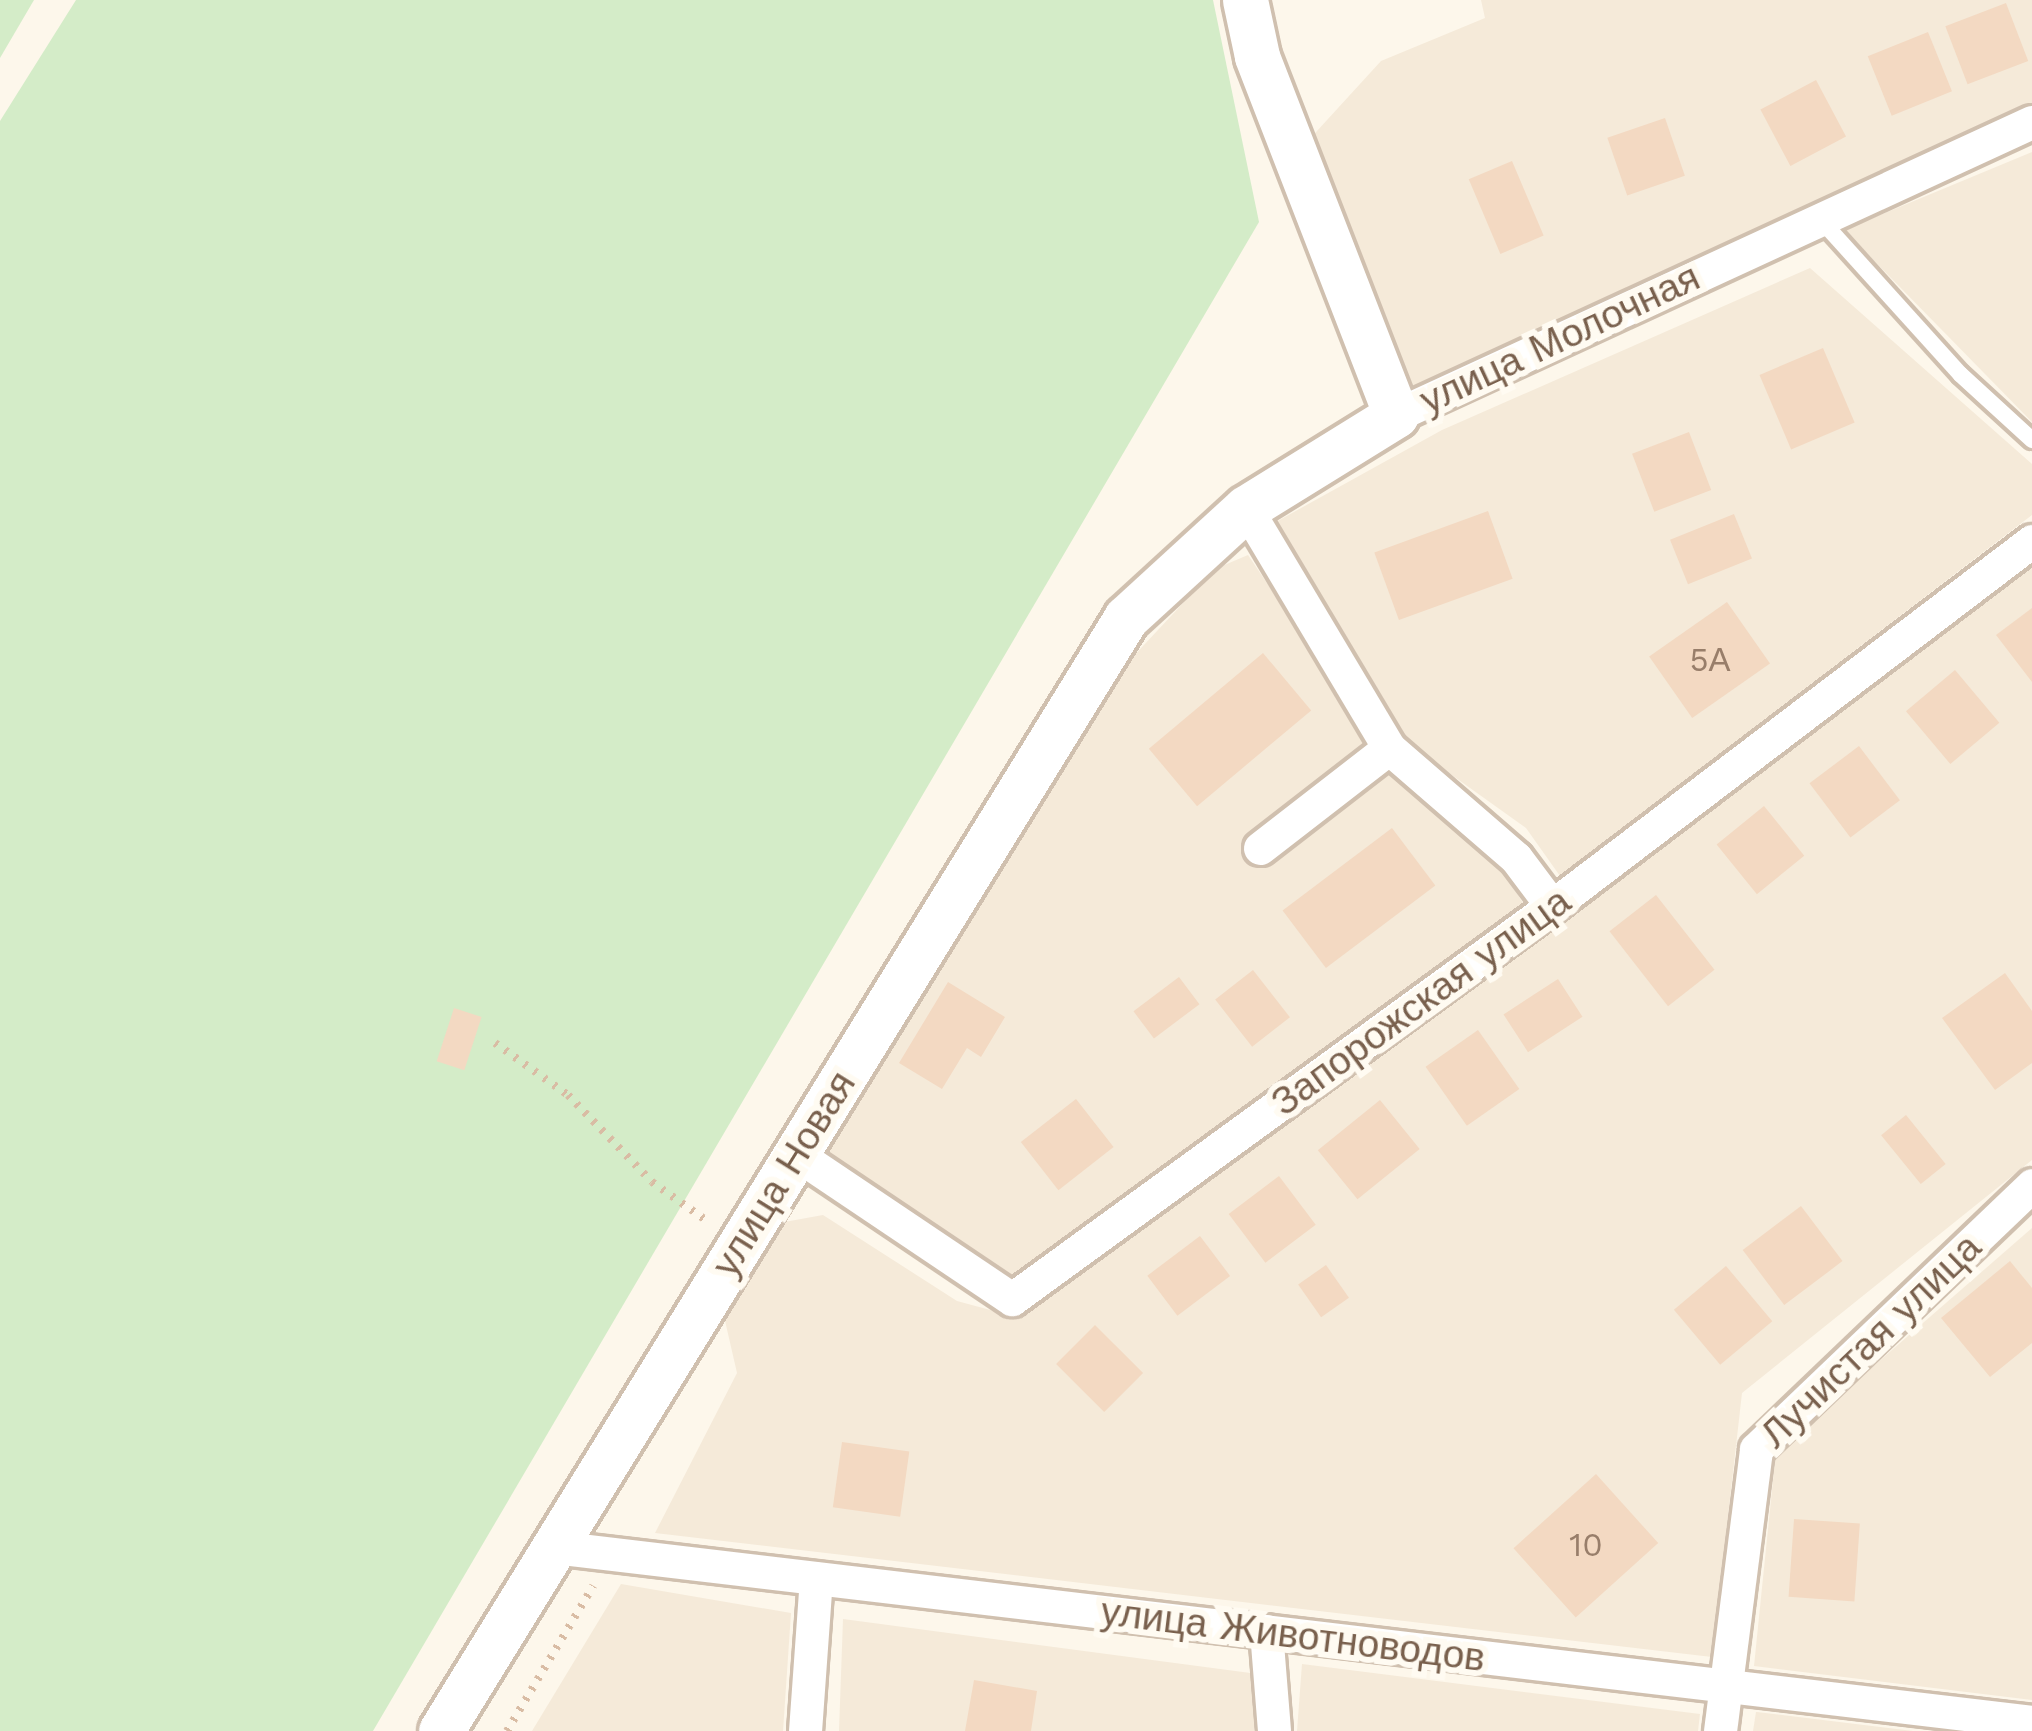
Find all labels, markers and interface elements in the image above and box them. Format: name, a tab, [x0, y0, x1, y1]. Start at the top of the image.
street label: улица Молочная	[1413, 254, 1707, 424]
house number: 5А	[1689, 640, 1731, 680]
street label: Запорожская улица	[1263, 878, 1579, 1126]
street label: улица Новая	[702, 1063, 866, 1285]
street label: Лучистая улица	[1751, 1224, 1991, 1458]
house number: 10	[1569, 1525, 1603, 1565]
street label: улица Животноводов	[1098, 1588, 1488, 1682]

